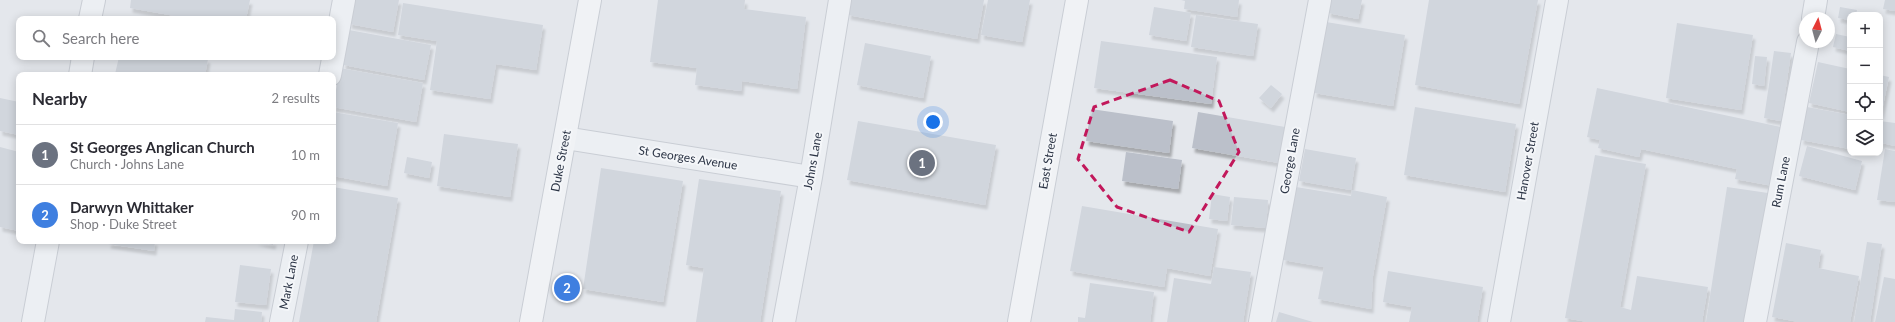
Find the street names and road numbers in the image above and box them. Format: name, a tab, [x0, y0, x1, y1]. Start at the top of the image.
street label: Hanover Street	[1513, 120, 1542, 201]
street label: George Lane	[1276, 127, 1303, 195]
street label: Duke Street	[547, 128, 574, 193]
street label: Johns Lane	[800, 131, 825, 191]
street label: East Street	[1035, 131, 1060, 190]
street label: St Georges Avenue	[638, 142, 739, 173]
street label: Rum Lane	[1768, 155, 1793, 209]
street label: Mark Lane	[276, 253, 301, 311]

